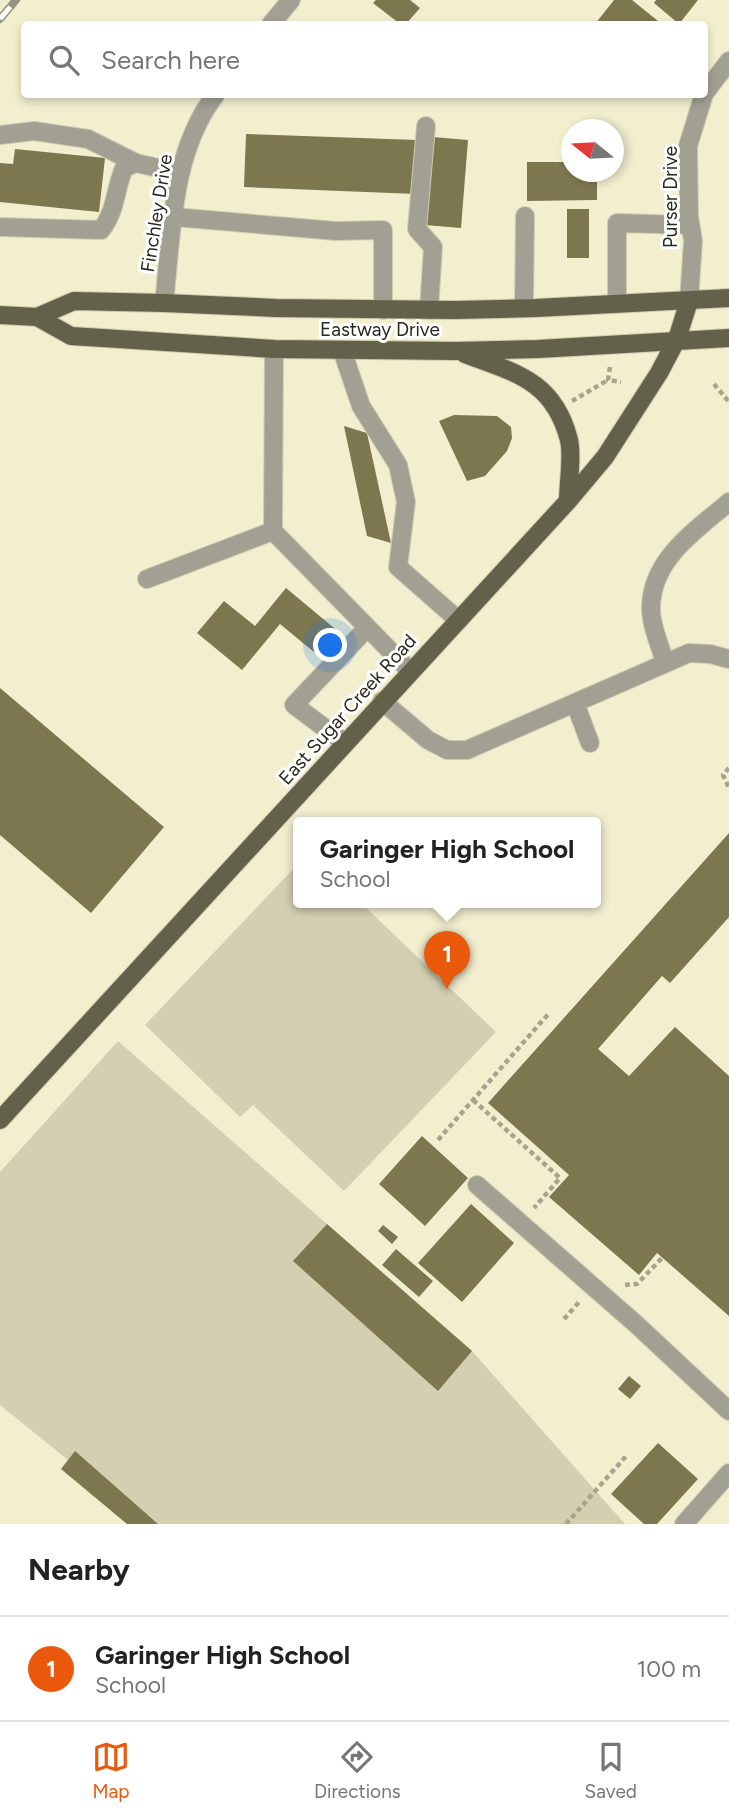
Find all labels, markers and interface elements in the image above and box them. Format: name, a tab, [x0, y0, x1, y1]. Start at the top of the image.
search box	[21, 21, 708, 98]
icon: search	[45, 41, 83, 79]
text: Search here	[101, 44, 240, 76]
north arrow	[561, 119, 624, 182]
street label: Purser Drive	[659, 146, 682, 248]
street label: Finchley Drive	[136, 152, 177, 274]
street label: Eastway Drive	[320, 318, 440, 341]
your location	[313, 628, 347, 662]
street label: East Sugar Creek Road	[274, 629, 421, 789]
popup	[293, 817, 601, 908]
text: Garinger High School	[319, 833, 575, 865]
text: School	[319, 865, 391, 893]
pin: 1	[424, 931, 470, 989]
text: Nearby	[28, 1551, 130, 1588]
text: Garinger High School	[95, 1639, 350, 1671]
text: 1	[46, 1655, 56, 1683]
text: 100 m	[637, 1655, 701, 1683]
text: School	[95, 1671, 166, 1699]
tab: Map	[92, 1738, 130, 1803]
tab: Directions	[314, 1738, 401, 1803]
tab: Saved	[585, 1738, 637, 1803]

